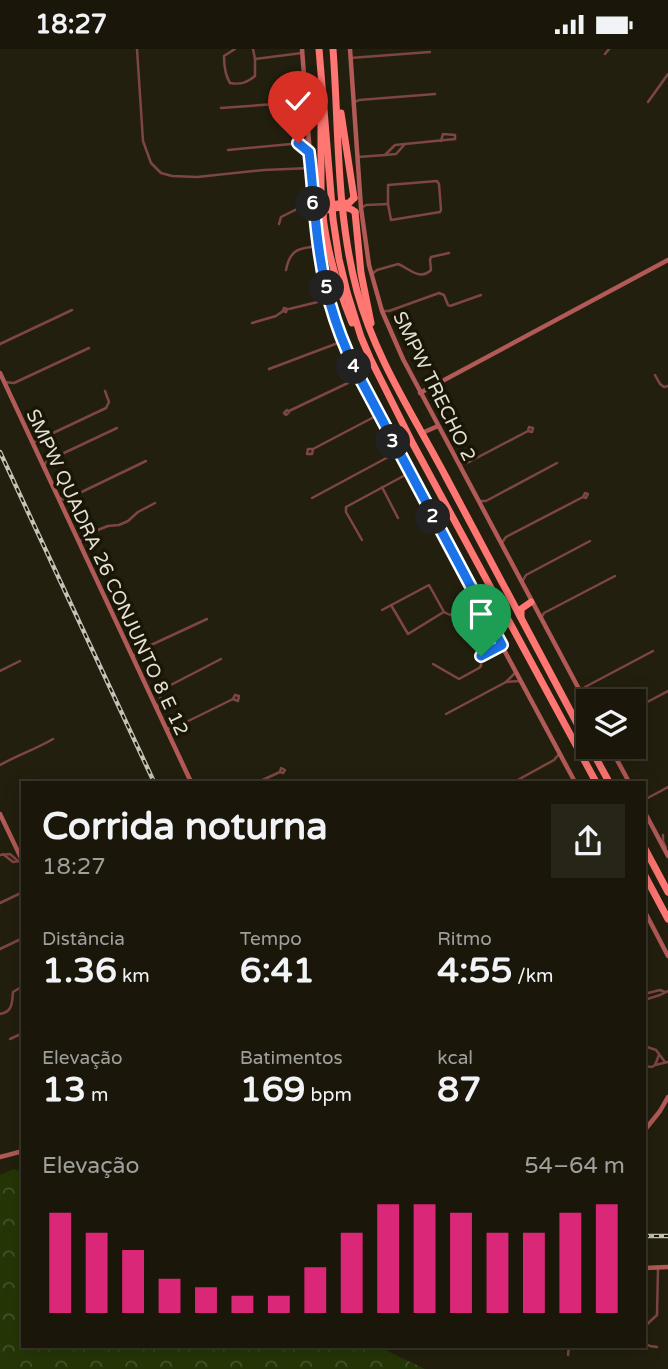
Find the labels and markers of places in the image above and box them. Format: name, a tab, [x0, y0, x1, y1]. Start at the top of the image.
pin	[268, 71, 328, 143]
pin: 6	[296, 187, 330, 221]
pin: 5	[310, 271, 344, 305]
pin: 4	[336, 349, 372, 385]
pin: 3	[376, 425, 410, 459]
pin: 2	[416, 499, 450, 535]
pin	[451, 584, 511, 656]

